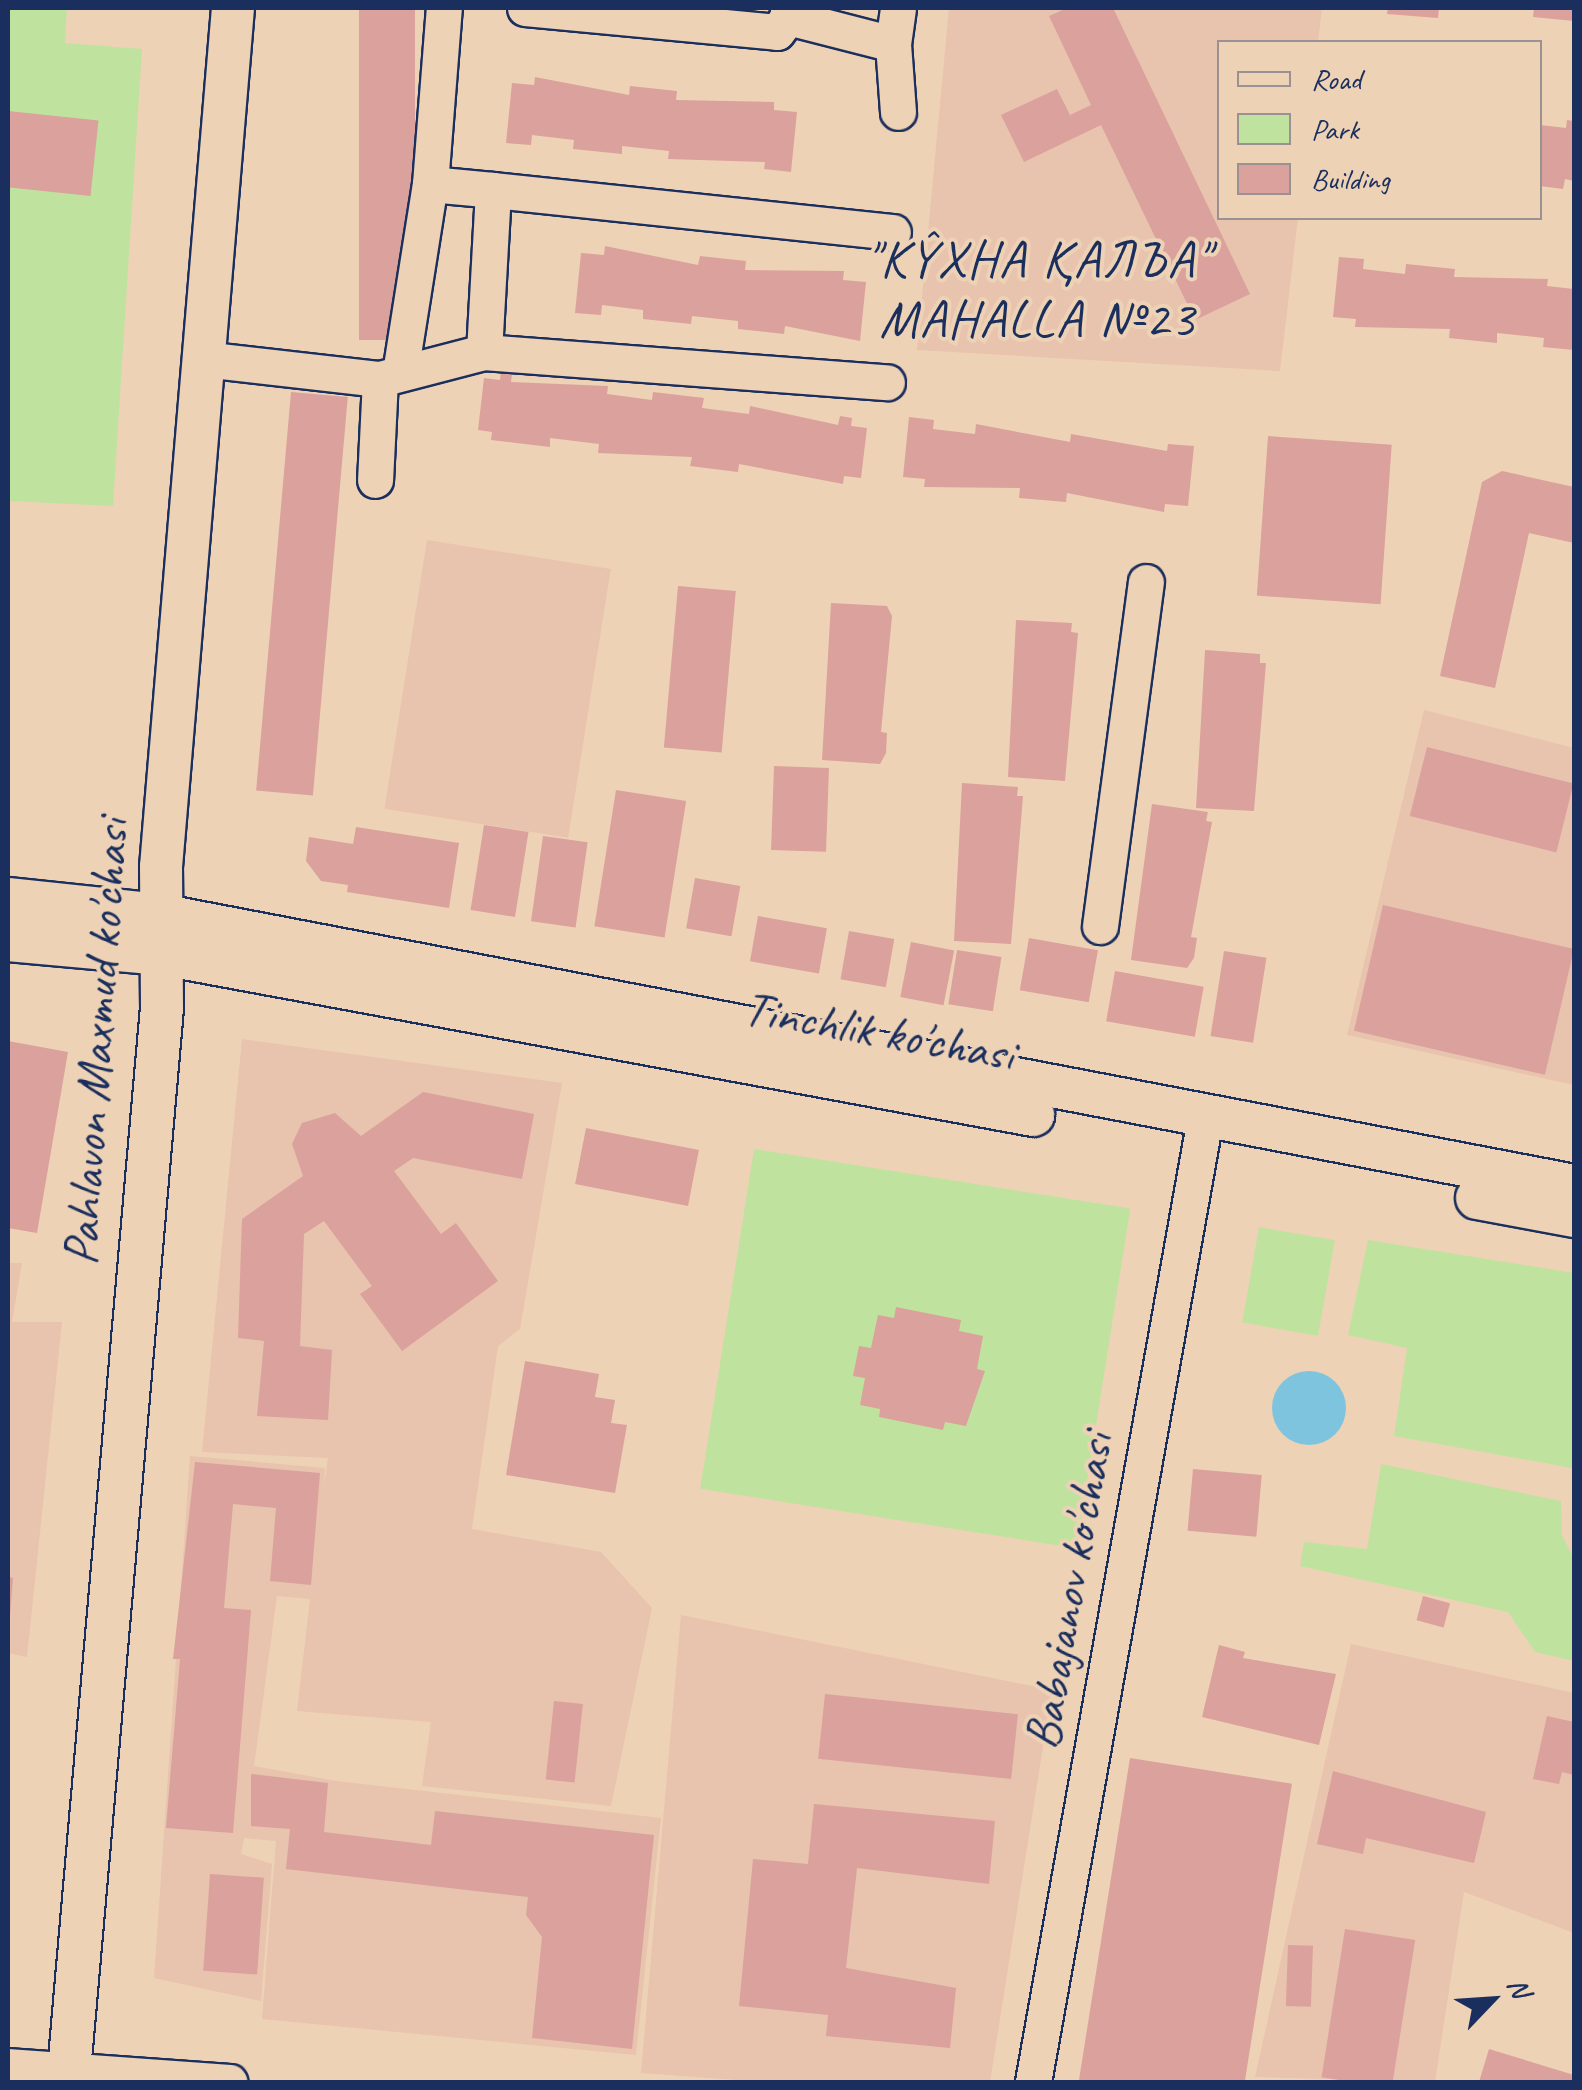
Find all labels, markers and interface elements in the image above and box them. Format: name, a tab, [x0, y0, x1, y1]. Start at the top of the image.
legend	[1217, 40, 1542, 220]
text: Road	[1311, 60, 1361, 98]
text: Park	[1311, 110, 1359, 148]
text: Building	[1311, 160, 1390, 198]
district label: "KŶХНА ҚАЛЪА" MAHALLA №23	[865, 229, 1211, 351]
street label: Pahlavon Maxmud ko'chasi	[50, 815, 142, 1269]
street label: Tinchlik ko'chasi	[739, 978, 1019, 1084]
street label: Babajanov ko'chasi	[1012, 1428, 1126, 1754]
north arrow	[1442, 1950, 1542, 2050]
text: N	[1500, 1972, 1539, 2002]

